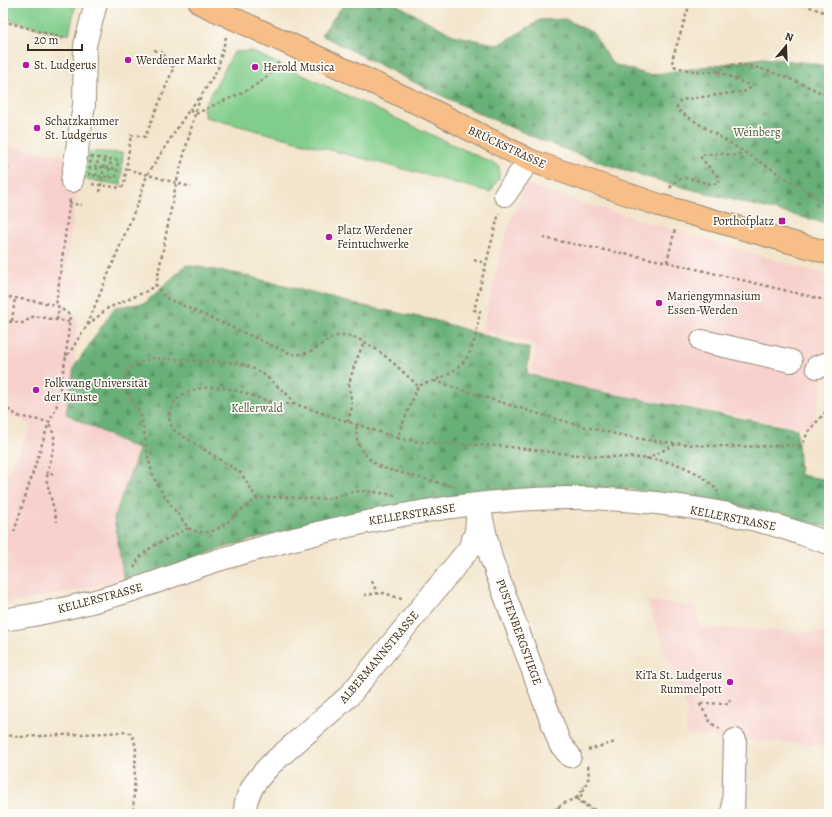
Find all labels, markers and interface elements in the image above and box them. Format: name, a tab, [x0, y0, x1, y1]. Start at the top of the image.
scale bar	[28, 26, 82, 52]
north arrow	[766, 26, 806, 66]
text: N	[783, 29, 795, 45]
text: 20 m	[34, 32, 58, 48]
place label: Werdener Markt	[135, 52, 217, 68]
marker: Werdener Markt	[123, 55, 133, 65]
place label: St. Ludgerus	[34, 57, 97, 73]
place label: Herold Musica	[263, 59, 335, 75]
marker: St. Ludgerus	[21, 60, 31, 70]
marker: Herold Musica	[250, 62, 260, 72]
place label: Schatzkammer St. Ludgerus	[45, 113, 119, 143]
street label: BRÜCKSTRASSE	[465, 122, 549, 172]
marker: Schatzkammer St. Ludgerus	[32, 123, 42, 133]
park label: Weinberg	[732, 124, 781, 140]
place label: Porthofplatz	[713, 213, 774, 229]
marker: Porthofplatz	[777, 216, 787, 226]
place label: Platz Werdener Feintuchwerke	[337, 222, 413, 252]
marker: Platz Werdener Feintuchwerke	[324, 232, 334, 242]
place label: Mariengymnasium Essen-Werden	[667, 288, 761, 318]
marker: Mariengymnasium Essen-Werden	[654, 298, 664, 308]
place label: Folkwang Universität der Künste	[44, 375, 148, 405]
marker: Folkwang Universität der Künste	[31, 385, 41, 395]
park label: Kellerwald	[231, 400, 283, 416]
street label: KELLERSTRASSE	[367, 499, 457, 529]
street label: KELLERSTRASSE	[688, 502, 778, 534]
street label: PUSTENBERGSTIEGE	[492, 577, 546, 687]
street label: KELLERSTRASSE	[56, 579, 144, 617]
street label: ALBERMANNSTRASSE	[335, 607, 422, 707]
place label: KiTa St. Ludgerus Rummelpott	[635, 667, 722, 697]
marker: KiTa St. Ludgerus Rummelpott	[725, 677, 735, 687]

